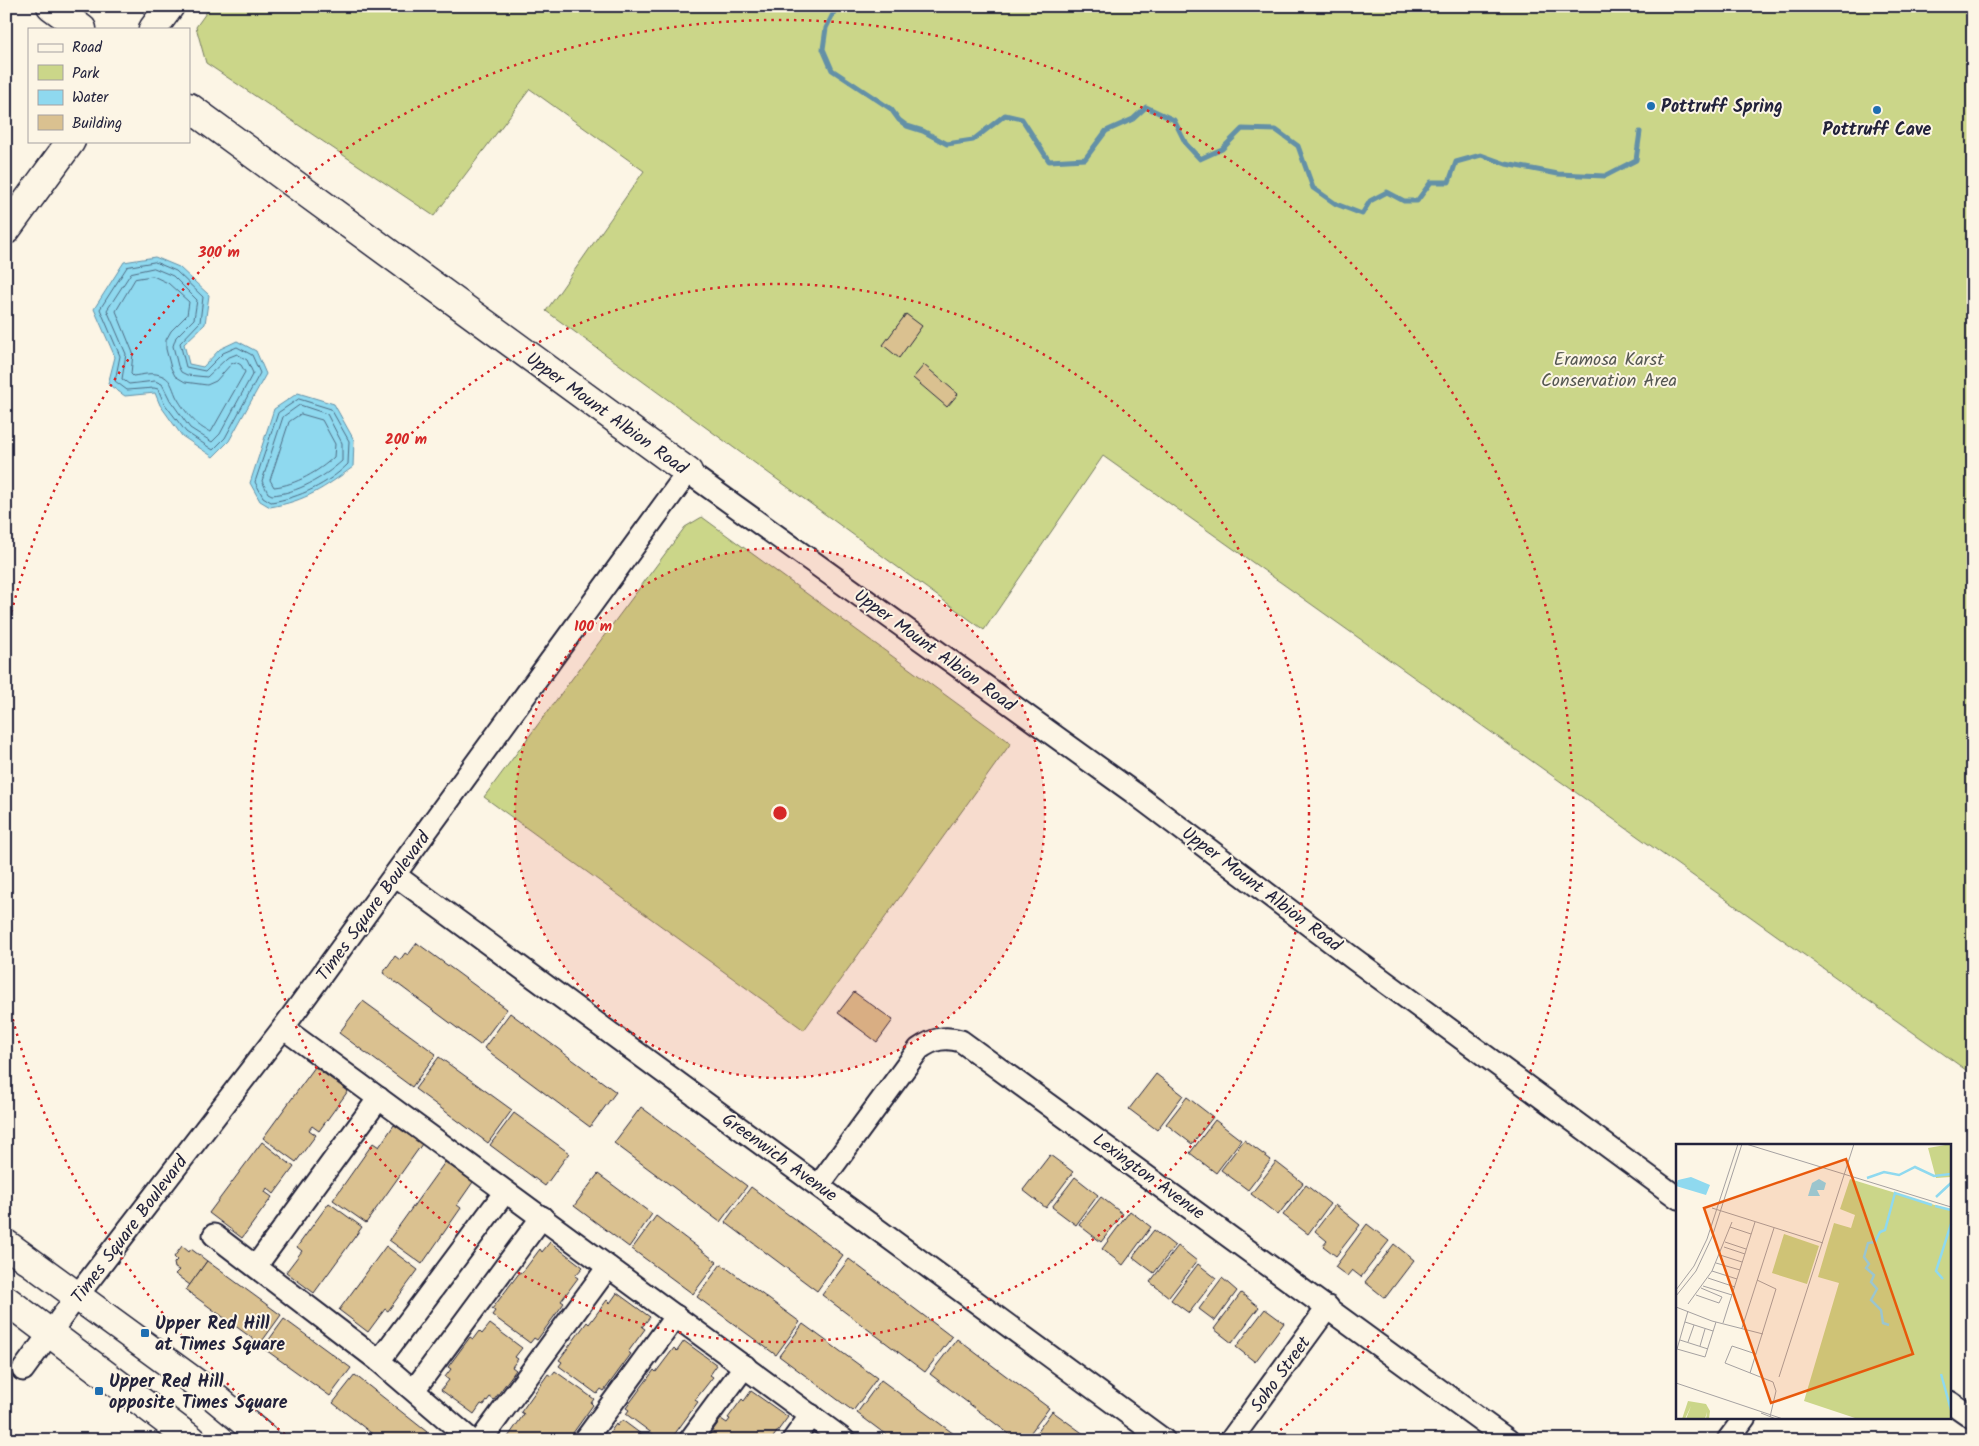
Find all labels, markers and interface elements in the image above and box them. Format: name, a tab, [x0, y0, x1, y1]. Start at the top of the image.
legend	[28, 28, 190, 142]
text: Road	[72, 36, 103, 60]
text: Park	[72, 62, 100, 86]
text: Water	[72, 86, 109, 110]
place label: Pottruff Spring	[1661, 93, 1783, 122]
marker: Pottruff Spring	[1645, 100, 1657, 112]
marker: Pottruff Cave	[1871, 104, 1883, 116]
text: Building	[72, 112, 122, 136]
place label: Pottruff Cave	[1823, 116, 1932, 145]
text: 300 m	[197, 241, 240, 265]
street label: Upper Mount Albion Road	[519, 345, 694, 484]
park label: Eramosa Karst Conservation Area	[1541, 346, 1677, 396]
text: 200 m	[385, 428, 427, 452]
street label: Upper Mount Albion Road	[847, 582, 1022, 721]
text: 100 m	[574, 615, 612, 639]
centre of rings	[771, 804, 789, 822]
street label: Upper Mount Albion Road	[1175, 820, 1348, 961]
street label: Times Square Boulevard	[310, 825, 439, 988]
street label: Greenwich Avenue	[715, 1106, 843, 1210]
street label: Lexington Avenue	[1086, 1126, 1210, 1228]
inset map	[1676, 1144, 1952, 1418]
street label: Times Square Boulevard	[65, 1149, 196, 1310]
place label: Upper Red Hill at Times Square	[155, 1310, 285, 1360]
marker: Upper Red Hill at Times Square	[139, 1327, 151, 1339]
street label: Soho Street	[1244, 1330, 1320, 1419]
place label: Upper Red Hill opposite Times Square	[109, 1368, 288, 1418]
marker: Upper Red Hill opposite Times Square	[93, 1385, 105, 1397]

